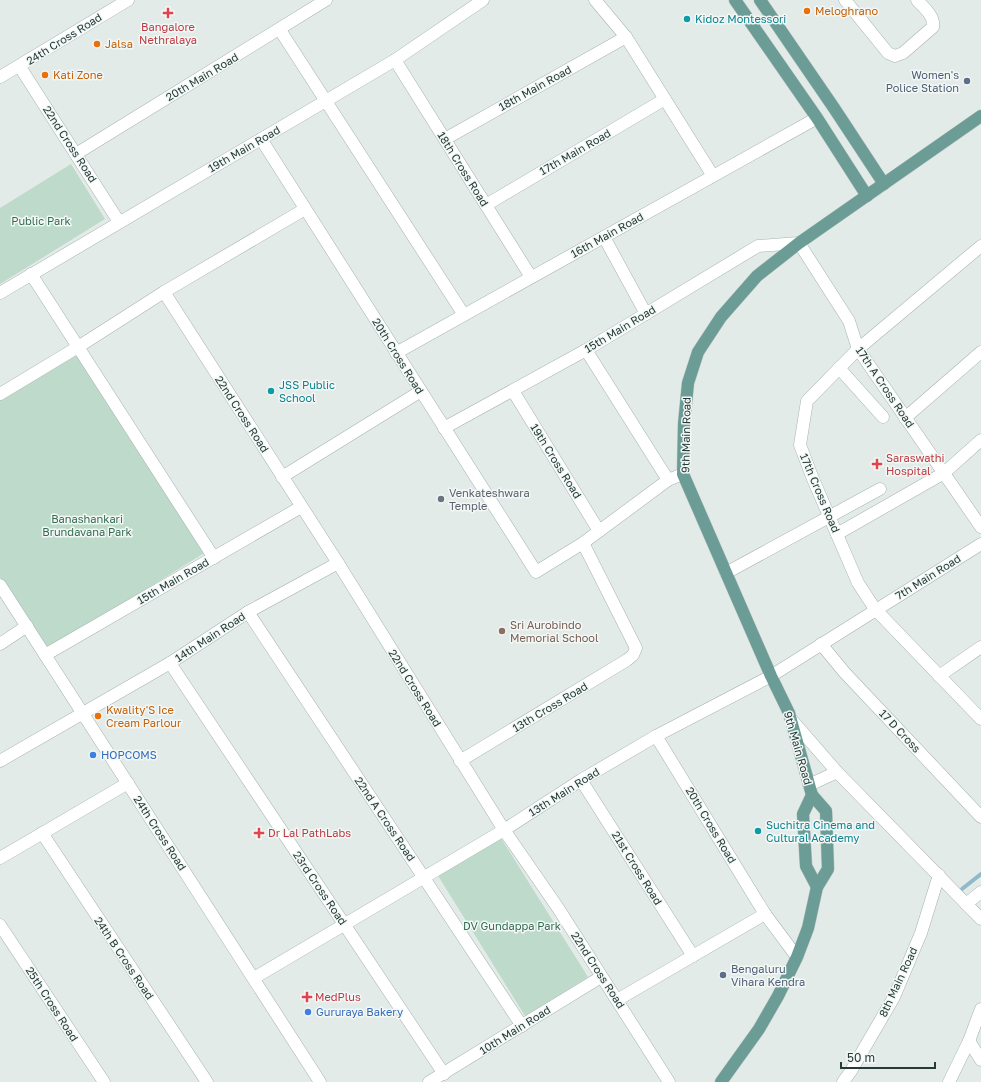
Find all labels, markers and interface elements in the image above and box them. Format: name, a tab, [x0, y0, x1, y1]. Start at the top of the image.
place label: Meloghrano	[815, 4, 879, 17]
marker: Meloghrano	[802, 6, 812, 16]
marker: Bangalore Nethralaya	[162, 7, 174, 19]
street label: 24th Cross Road	[24, 10, 104, 67]
place label: Kidoz Montessori	[695, 12, 786, 25]
marker: Kidoz Montessori	[682, 14, 692, 24]
place label: Bangalore Nethralaya	[139, 20, 197, 46]
place label: Jalsa	[105, 37, 133, 50]
marker: Jalsa	[92, 39, 102, 49]
street label: 20th Main Road	[163, 50, 240, 103]
street label: 18th Main Road	[496, 62, 573, 113]
place label: Kati Zone	[53, 68, 103, 81]
place label: Women's Police Station	[886, 68, 959, 94]
marker: Kati Zone	[40, 70, 50, 80]
marker: Women's Police Station	[962, 76, 972, 86]
street label: 22nd Cross Road	[41, 103, 100, 184]
street label: 19th Main Road	[205, 123, 282, 174]
street label: 17th Main Road	[537, 126, 613, 177]
street label: 18th Cross Road	[435, 129, 492, 208]
street label: 16th Main Road	[568, 209, 645, 260]
park label: Public Park	[11, 214, 71, 227]
street label: 15th Main Road	[582, 302, 658, 355]
street label: 20th Cross Road	[370, 316, 427, 396]
street label: 17th A Cross Road	[854, 344, 917, 430]
street label: 22nd Cross Road	[213, 373, 272, 454]
place label: JSS Public School	[279, 378, 335, 404]
marker: JSS Public School	[266, 386, 276, 396]
street label: 9th Main Road	[678, 397, 693, 473]
street label: 19th Cross Road	[528, 421, 585, 500]
street label: 17th Cross Road	[798, 451, 843, 534]
place label: Saraswathi Hospital	[886, 451, 944, 477]
marker: Saraswathi Hospital	[871, 458, 883, 470]
place label: Venkateshwara Temple	[449, 486, 530, 512]
marker: Venkateshwara Temple	[436, 494, 446, 504]
park label: Banashankari Brundavana Park	[42, 512, 132, 538]
street label: 7th Main Road	[893, 551, 963, 602]
street label: 15th Main Road	[135, 555, 211, 606]
street label: 14th Main Road	[172, 609, 247, 664]
place label: Sri Aurobindo Memorial School	[510, 618, 599, 644]
marker: Sri Aurobindo Memorial School	[497, 626, 507, 636]
street label: 22nd Cross Road	[386, 647, 444, 729]
street label: 13th Cross Road	[510, 679, 590, 734]
place label: Kwality'S Ice Cream Parlour	[106, 703, 182, 729]
street label: 17 D Cross	[877, 706, 924, 755]
street label: 9th Main Road	[782, 710, 815, 786]
marker: Kwality'S Ice Cream Parlour	[93, 711, 103, 721]
place label: HOPCOMS	[101, 748, 157, 761]
marker: HOPCOMS	[88, 750, 98, 760]
street label: 13th Main Road	[526, 765, 601, 818]
street label: 22nd A Cross Road	[352, 774, 418, 863]
street label: 20th Cross Road	[684, 784, 739, 865]
street label: 24th Cross Road	[131, 793, 189, 873]
place label: Suchitra Cinema and Cultural Academy	[766, 818, 875, 844]
place label: Dr Lal PathLabs	[268, 826, 351, 839]
marker: Suchitra Cinema and Cultural Academy	[753, 826, 763, 836]
marker: Dr Lal PathLabs	[253, 827, 265, 839]
street label: 21st Cross Road	[610, 829, 665, 907]
street label: 23rd Cross Road	[291, 848, 350, 927]
street label: 24th B Cross Road	[92, 914, 157, 1001]
park label: DV Gundappa Park	[463, 919, 561, 932]
street label: 22nd Cross Road	[569, 929, 628, 1010]
street label: 8th Main Road	[876, 945, 919, 1019]
place label: Bengaluru Vihara Kendra	[731, 962, 805, 988]
street label: 25th Cross Road	[23, 964, 81, 1043]
marker: Bengaluru Vihara Kendra	[718, 970, 728, 980]
place label: MedPlus	[315, 990, 361, 1003]
marker: MedPlus	[302, 992, 312, 1002]
street label: 10th Main Road	[477, 1003, 553, 1057]
place label: Gururaya Bakery	[316, 1005, 403, 1018]
marker: Gururaya Bakery	[303, 1007, 313, 1017]
scale bar	[841, 1044, 935, 1070]
text: 50 m	[847, 1050, 875, 1065]

